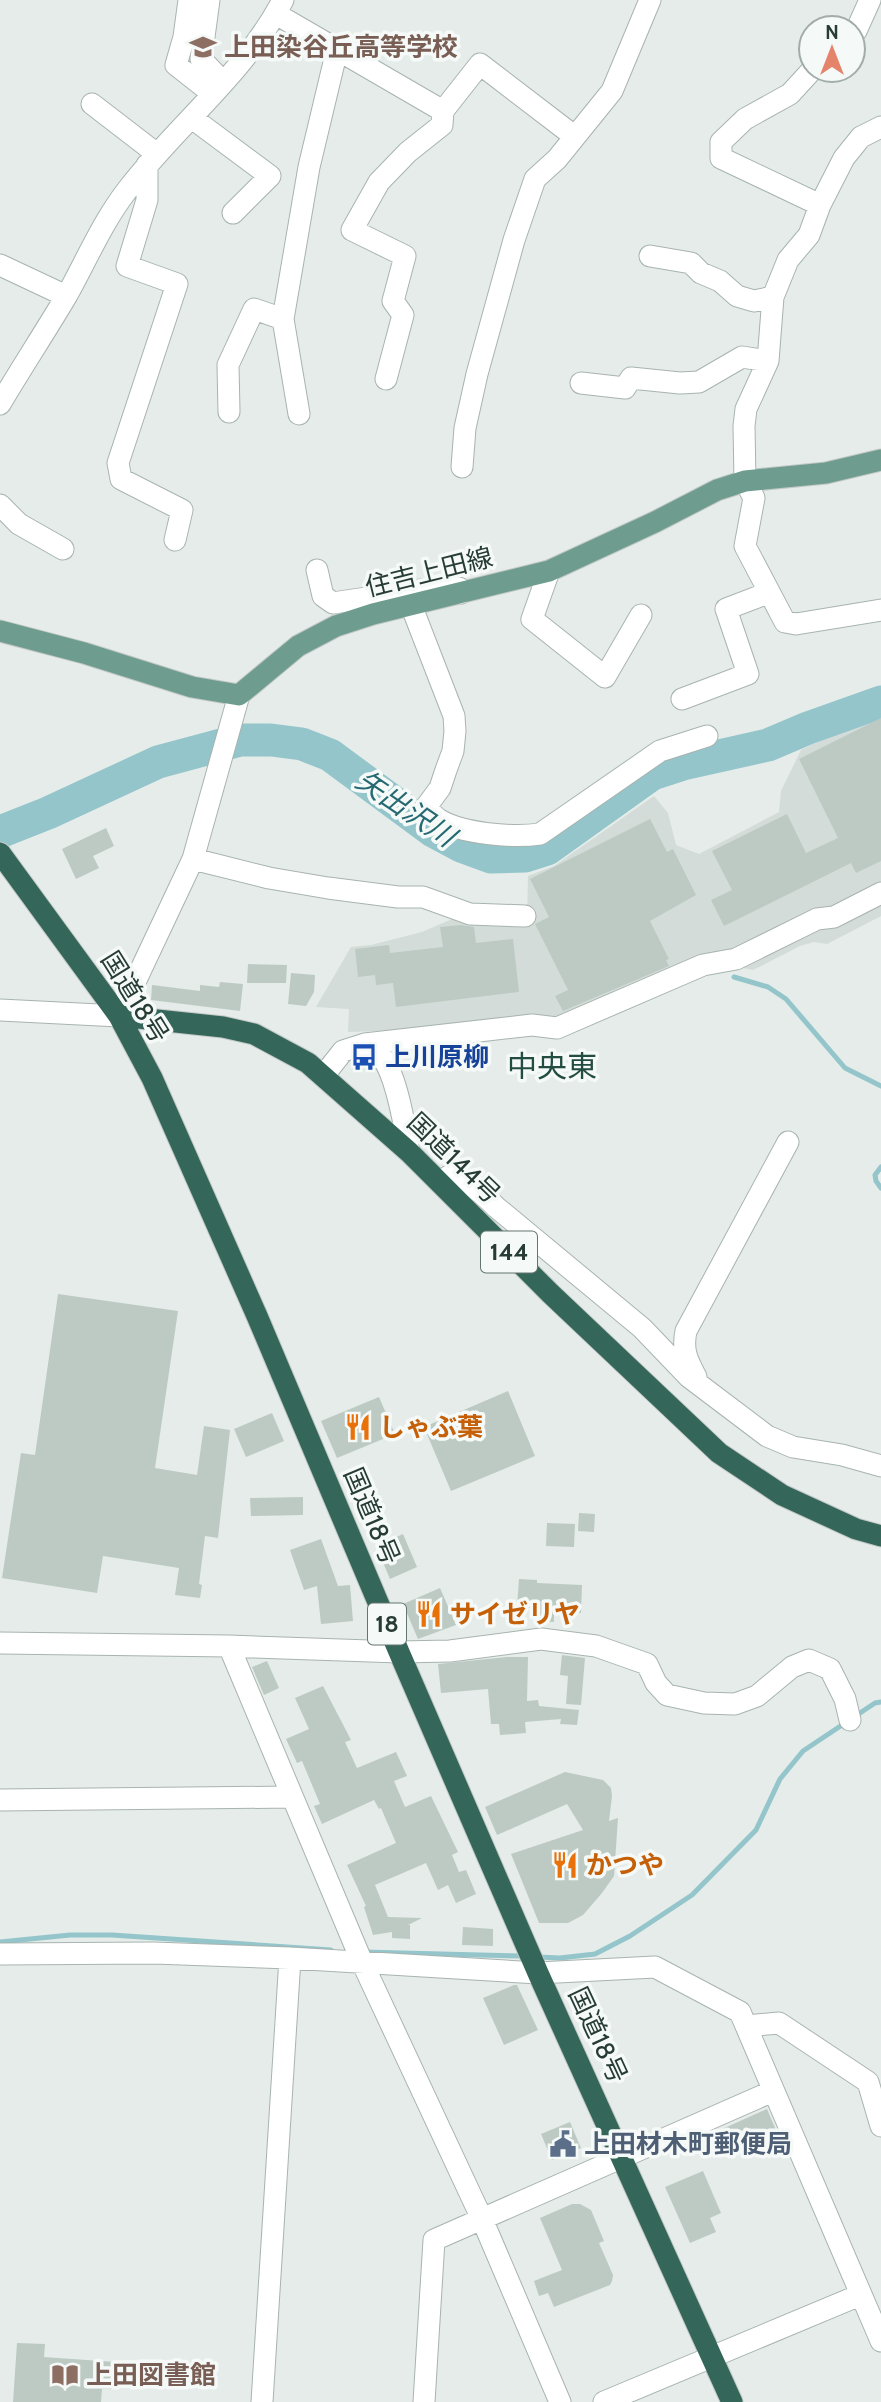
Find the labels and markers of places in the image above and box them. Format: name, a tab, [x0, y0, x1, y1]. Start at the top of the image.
place label: 上田染谷丘高等学校	[224, 31, 458, 63]
school or university icon: 上田染谷丘高等学校	[188, 32, 218, 62]
place label: 上川原柳	[385, 1041, 489, 1073]
bus stop icon: 上川原柳	[349, 1042, 379, 1072]
place label: しゃぶ葉	[379, 1411, 483, 1443]
restaurant icon: しゃぶ葉	[343, 1412, 373, 1442]
place label: サイゼリヤ	[450, 1598, 580, 1630]
restaurant icon: サイゼリヤ	[414, 1599, 444, 1629]
place label: かつや	[586, 1849, 664, 1881]
restaurant icon: かつや	[550, 1850, 580, 1880]
place label: 上田材木町郵便局	[584, 2128, 792, 2160]
public building icon: 上田材木町郵便局	[548, 2129, 578, 2159]
place label: 上田図書館	[86, 2359, 216, 2391]
library icon: 上田図書館	[50, 2360, 80, 2390]

